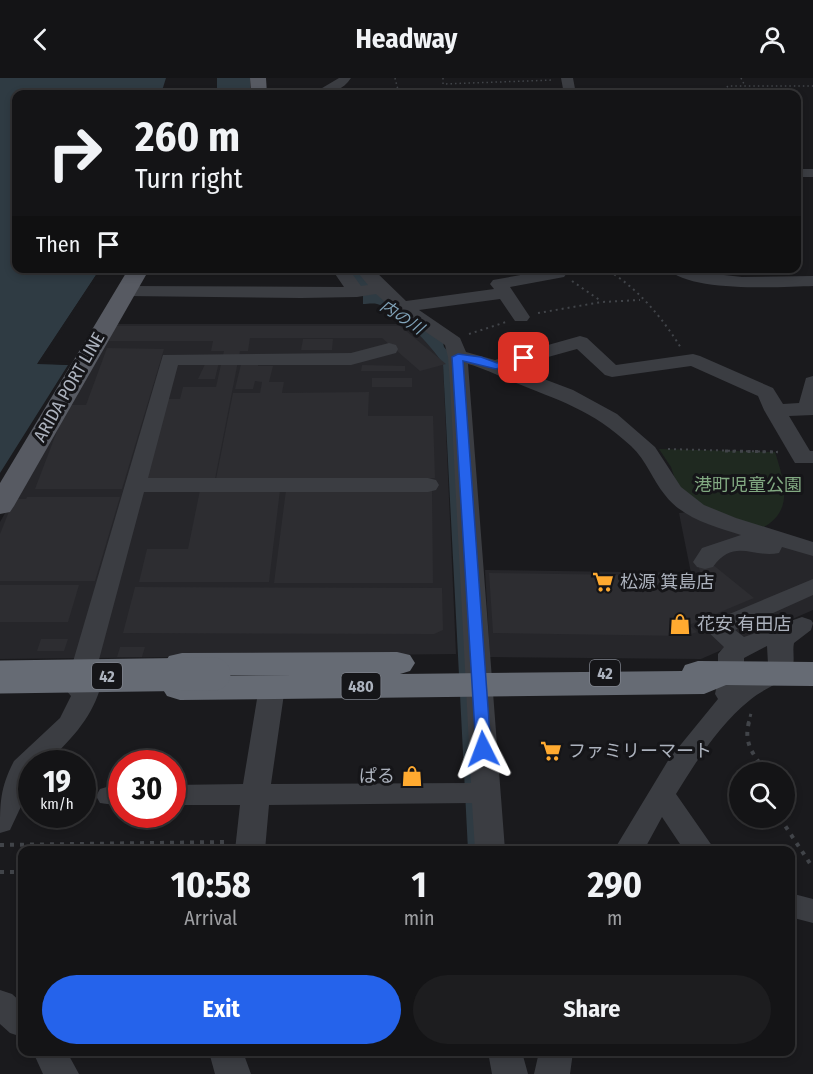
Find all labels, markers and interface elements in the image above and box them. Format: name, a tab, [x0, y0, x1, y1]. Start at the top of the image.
icon: back	[24, 23, 57, 56]
text: Headway	[356, 23, 457, 55]
icon: person	[756, 23, 789, 56]
text: 260 m	[135, 112, 240, 162]
icon: right	[36, 114, 114, 192]
text: Turn right	[135, 163, 243, 195]
icon: arrive	[92, 228, 125, 261]
text: Then	[36, 231, 80, 258]
water label: 内の川	[377, 296, 429, 339]
street label: ARIDA PORT LINE	[29, 328, 109, 446]
pin	[498, 332, 549, 383]
icon: arrive	[507, 341, 540, 374]
park label: 港町児童公園	[694, 474, 802, 496]
supermarket icon: 松源 箕島店	[591, 570, 615, 594]
place label: 松源 箕島店	[620, 571, 714, 593]
shop icon: 花安 有田店	[668, 612, 692, 636]
place label: 花安 有田店	[697, 613, 791, 635]
road number: 42	[590, 660, 620, 686]
road number: 42	[92, 663, 122, 689]
road number: 480	[342, 673, 380, 699]
position arrow	[451, 717, 515, 781]
supermarket icon: ファミリーマート	[539, 739, 563, 763]
place label: ファミリーマート	[568, 740, 712, 762]
speed limit sign: 30	[108, 750, 186, 828]
map controls	[729, 762, 795, 828]
button: search	[729, 762, 795, 828]
text: 19	[43, 764, 71, 800]
shop icon: ぱる	[400, 764, 424, 788]
place label: ぱる	[359, 765, 395, 787]
text: km/h	[40, 795, 74, 813]
text: 10:58	[171, 863, 251, 907]
text: 1	[412, 863, 427, 907]
text: 290	[587, 863, 642, 907]
text: Arrival	[184, 906, 237, 930]
text: min	[404, 906, 435, 930]
text: m	[607, 906, 623, 930]
button: Exit	[42, 975, 401, 1044]
button: Share	[413, 975, 771, 1044]

